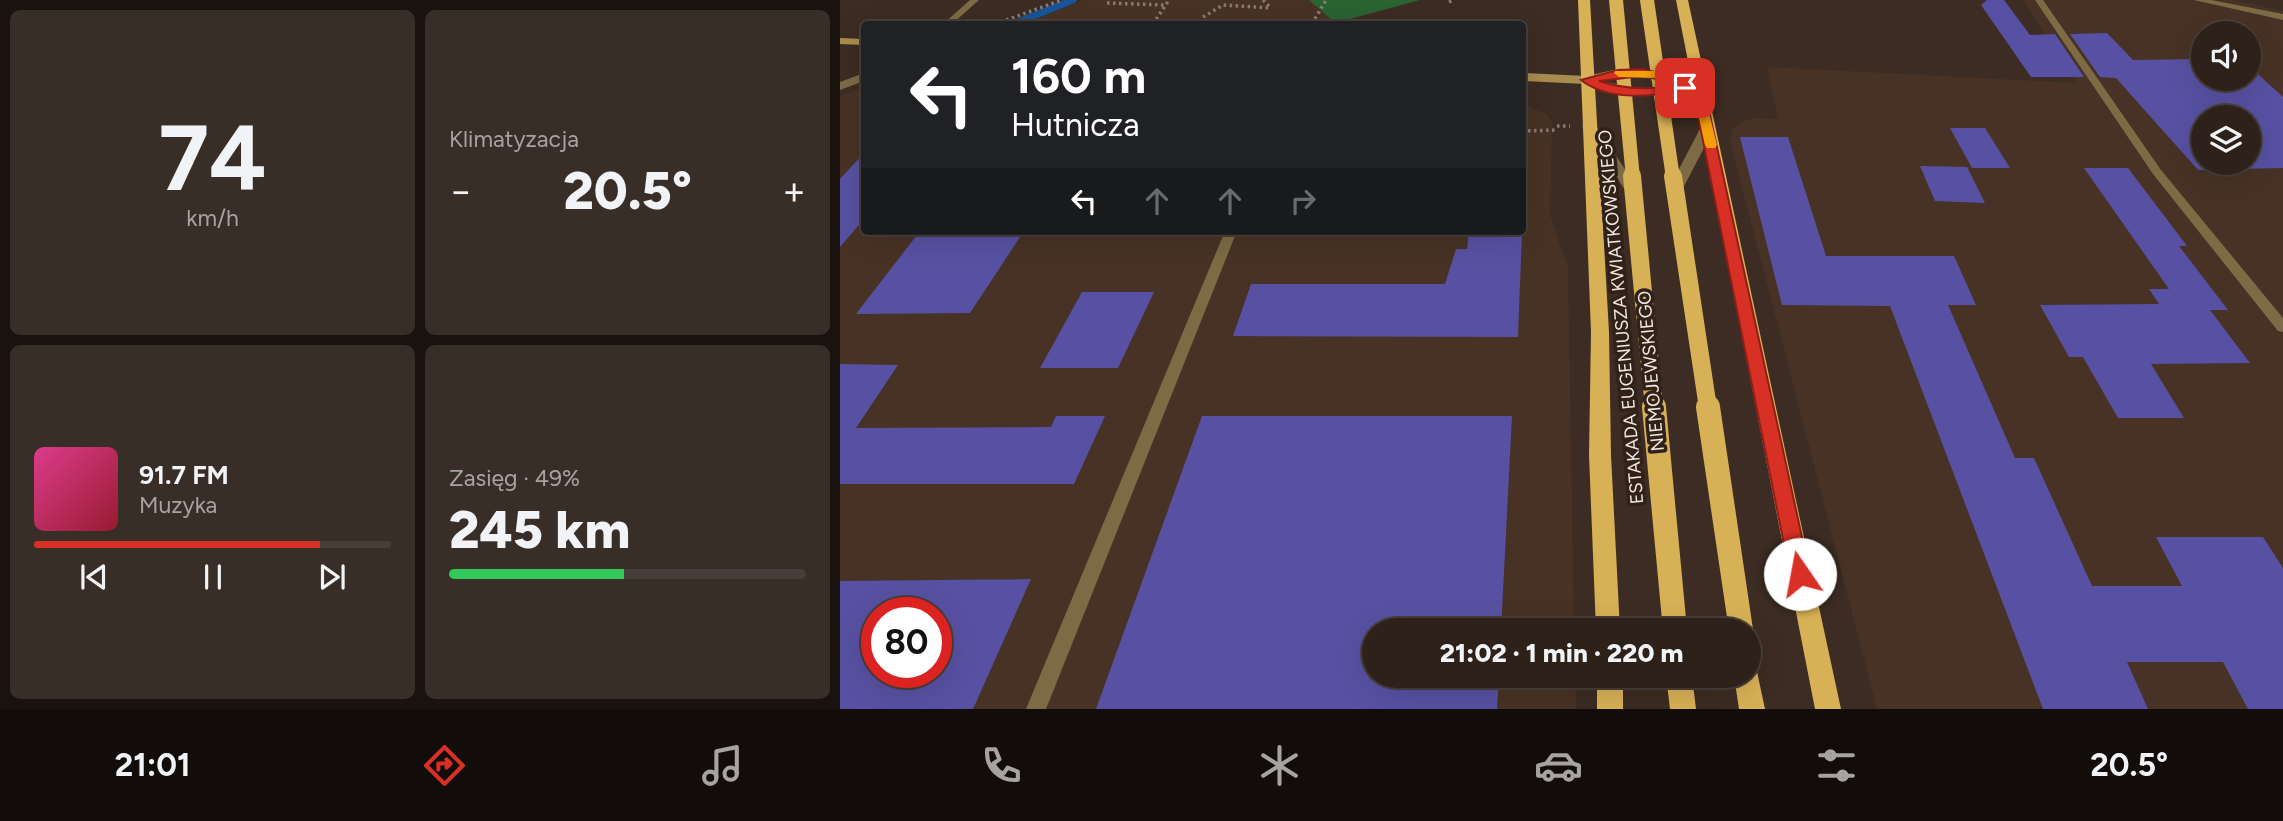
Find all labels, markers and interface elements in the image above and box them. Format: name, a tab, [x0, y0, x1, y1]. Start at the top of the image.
map controls	[2191, 21, 2261, 175]
button: sound	[2191, 21, 2261, 91]
text: 160 m	[1011, 46, 1146, 105]
icon: left	[896, 49, 987, 140]
pin	[1655, 58, 1715, 118]
icon: arrive	[1666, 69, 1704, 107]
text: 74	[158, 104, 267, 213]
button: layers	[2191, 105, 2261, 175]
text: Hutnicza	[1011, 106, 1140, 144]
text: Klimatyzacja	[449, 125, 579, 153]
street label: ESTAKADA EUGENIUSZA KWIATKOWSKIEGO	[1594, 129, 1648, 505]
text: 20.5°	[563, 160, 692, 222]
text: −	[449, 168, 473, 214]
text: +	[782, 168, 806, 214]
icon: left	[1065, 182, 1103, 220]
icon: ahead	[1138, 182, 1176, 220]
icon: ahead	[1211, 182, 1249, 220]
icon: right	[1284, 182, 1322, 220]
text: km/h	[186, 204, 239, 232]
street label: NIEMOJEWSKIEGO	[1633, 290, 1669, 452]
text: 91.7 FM	[139, 459, 229, 491]
text: Zasięg · 49%	[449, 464, 580, 492]
text: Muzyka	[139, 491, 217, 519]
text: 245 km	[449, 499, 630, 561]
position arrow	[1763, 537, 1837, 611]
icon: previous	[75, 558, 113, 596]
icon: pause	[194, 558, 232, 596]
icon: next	[313, 558, 351, 596]
speed limit sign: 80	[861, 597, 952, 688]
text: 21:02 · 1 min · 220 m	[1440, 637, 1683, 669]
icon: directions	[420, 741, 469, 790]
icon: music	[698, 741, 747, 790]
icon: phone	[977, 741, 1026, 790]
icon: climate	[1255, 741, 1304, 790]
icon: car	[1534, 741, 1583, 790]
icon: filters	[1812, 741, 1861, 790]
text: 21:01	[115, 746, 191, 784]
text: 20.5°	[2090, 746, 2168, 784]

